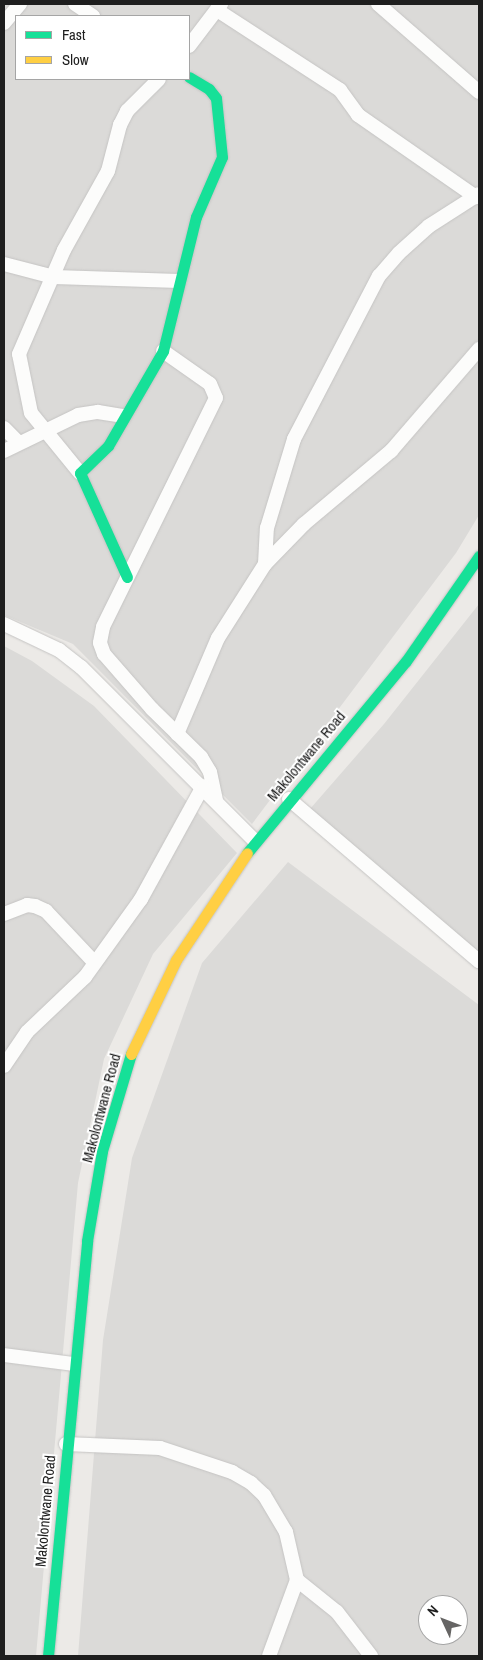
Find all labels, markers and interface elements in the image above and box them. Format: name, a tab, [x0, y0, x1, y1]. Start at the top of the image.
legend	[15, 15, 190, 80]
text: Fast	[62, 24, 85, 45]
text: Slow	[62, 49, 89, 70]
street label: Makolontwane Road	[263, 707, 349, 805]
street label: Makolontwane Road	[78, 1052, 124, 1164]
street label: Makolontwane Road	[31, 1454, 59, 1568]
north arrow	[418, 1595, 468, 1645]
text: N	[423, 1601, 442, 1620]

